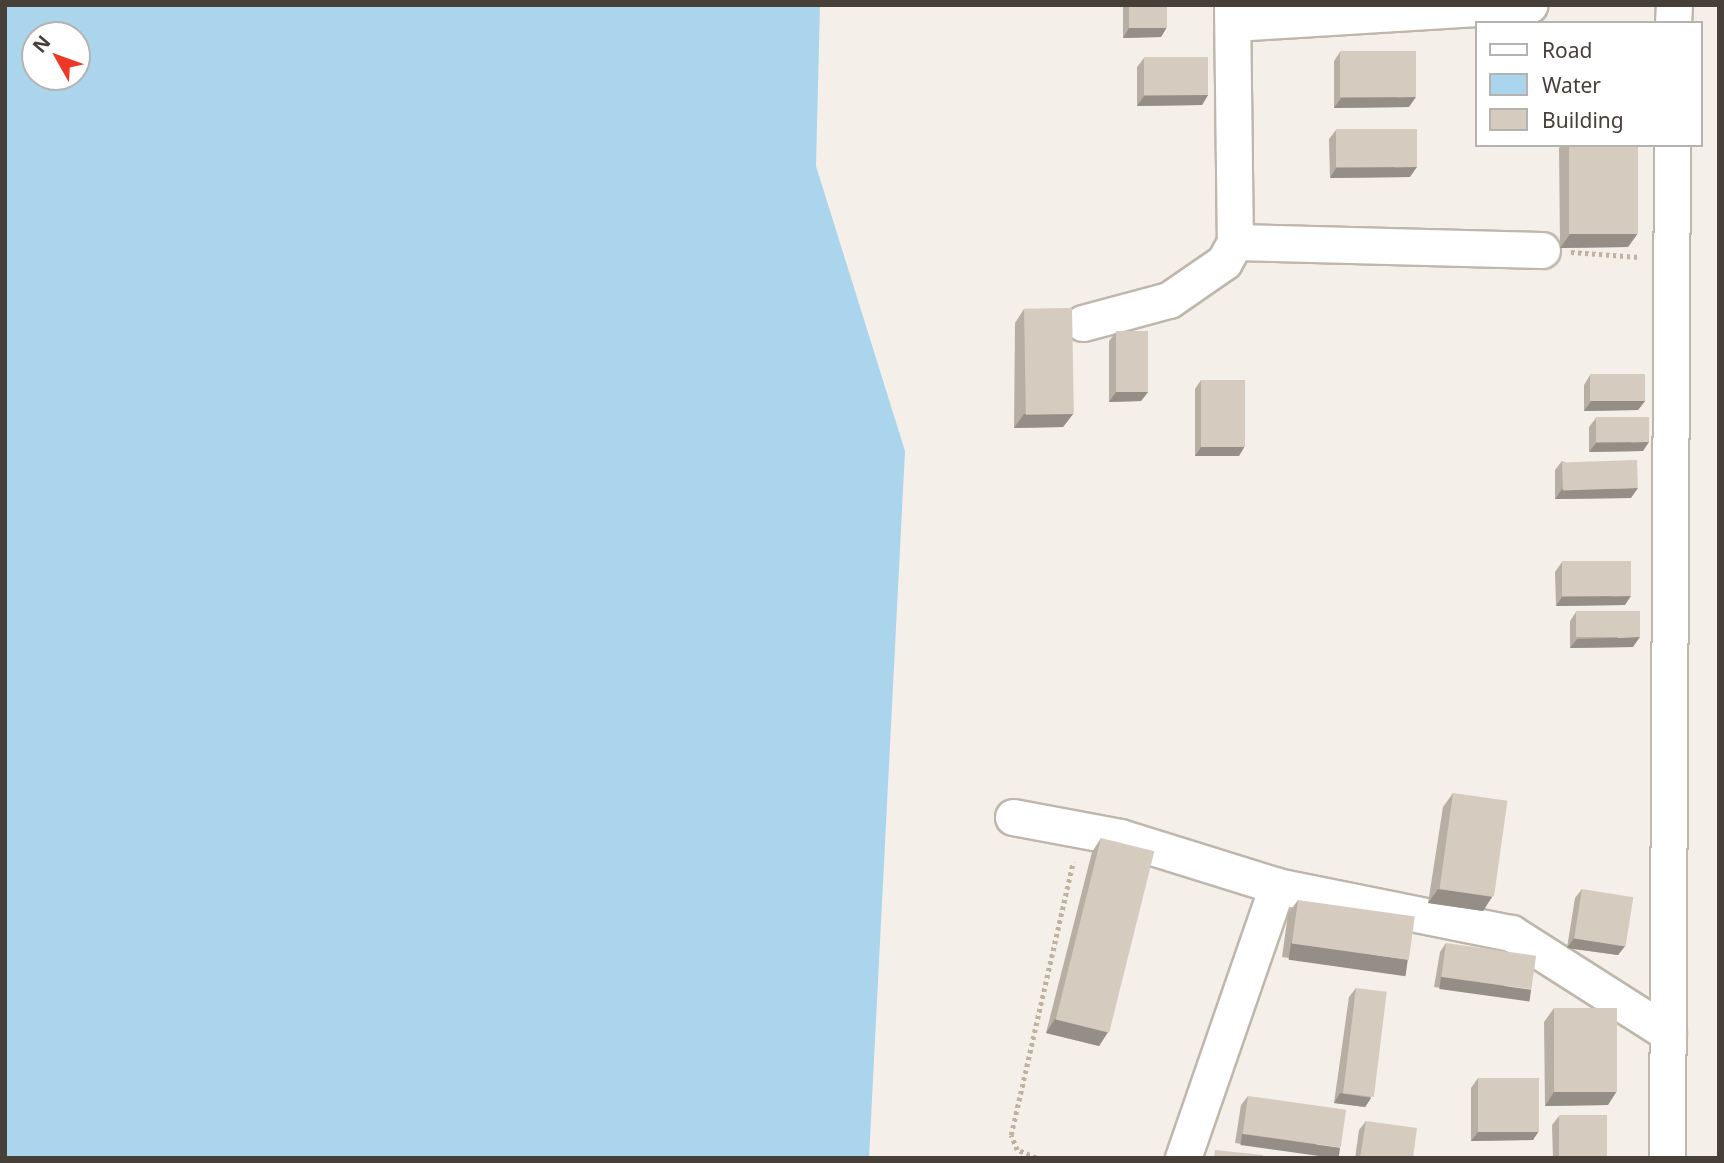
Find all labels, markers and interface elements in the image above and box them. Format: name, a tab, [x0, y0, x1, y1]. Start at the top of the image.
north arrow	[21, 21, 91, 91]
legend	[1476, 21, 1703, 147]
text: N	[27, 30, 56, 58]
text: Road	[1542, 36, 1592, 64]
text: Water	[1542, 71, 1601, 99]
text: Building	[1542, 106, 1624, 134]

